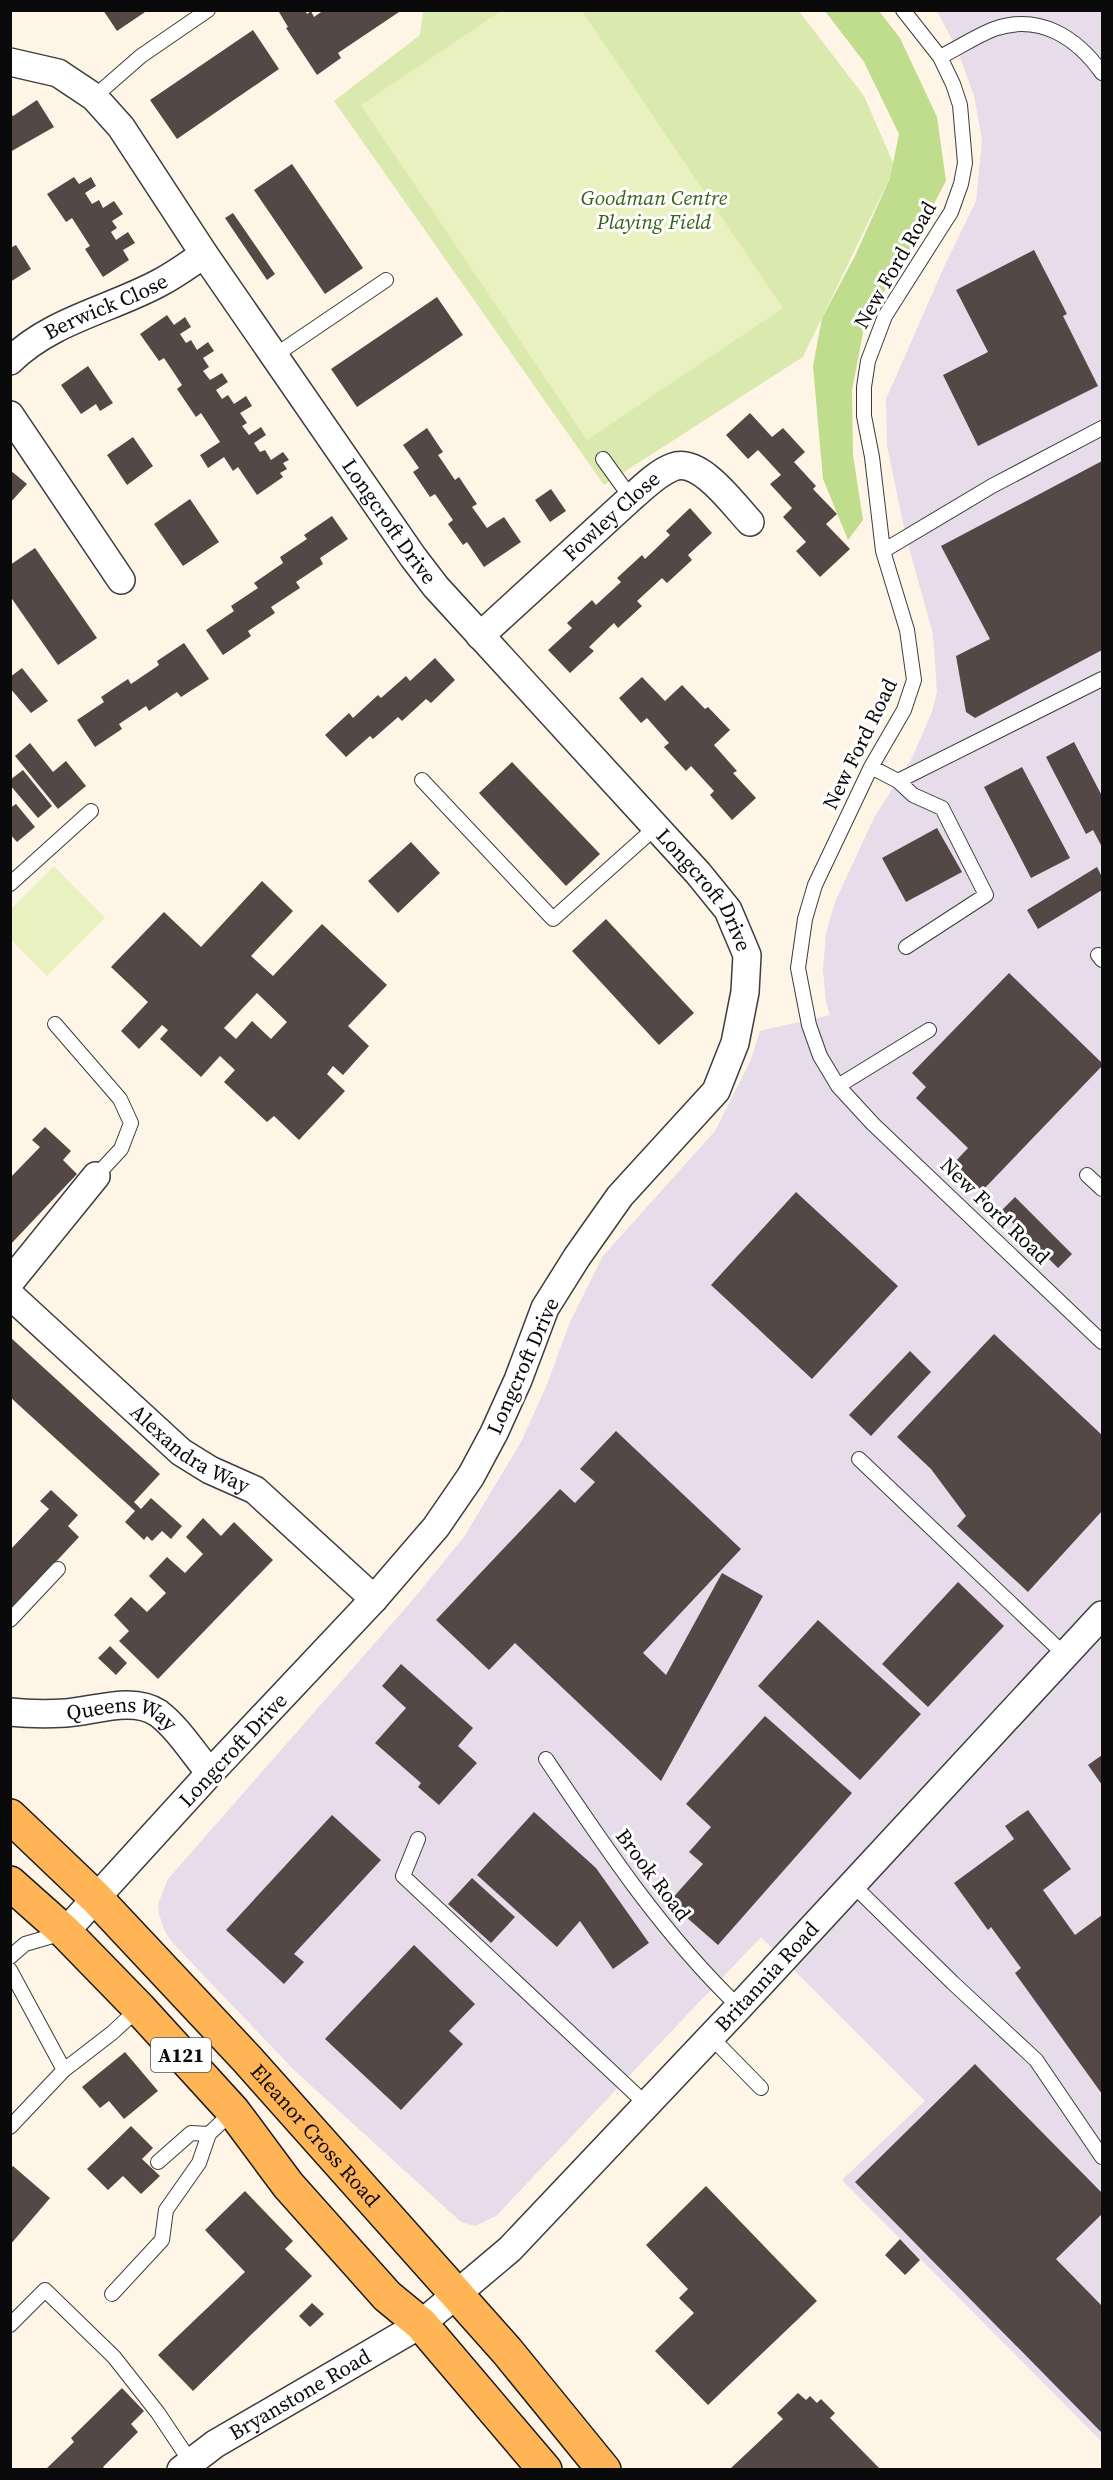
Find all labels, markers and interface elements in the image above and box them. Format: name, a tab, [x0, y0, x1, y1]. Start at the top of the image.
park label: Goodman Centre Playing Field	[581, 183, 728, 236]
street label: New Ford Road	[846, 196, 943, 334]
street label: Berwick Close	[38, 266, 173, 346]
street label: Longcroft Drive	[335, 453, 444, 590]
street label: Fowley Close	[556, 464, 666, 567]
street label: New Ford Road	[815, 673, 904, 814]
street label: Longcroft Drive	[650, 822, 759, 956]
street label: New Ford Road	[934, 1151, 1057, 1271]
street label: Longcroft Drive	[479, 1293, 566, 1439]
street label: Alexandra Way	[124, 1397, 255, 1500]
street label: Longcroft Drive	[172, 1686, 293, 1813]
street label: Queens Way	[65, 1690, 184, 1737]
street label: Brook Road	[609, 1823, 698, 1927]
street label: Britannia Road	[708, 1915, 825, 2038]
road number: A121	[151, 2038, 211, 2072]
street label: Eleanor Cross Road	[244, 2057, 387, 2213]
street label: Bryanstone Road	[223, 2341, 376, 2447]

